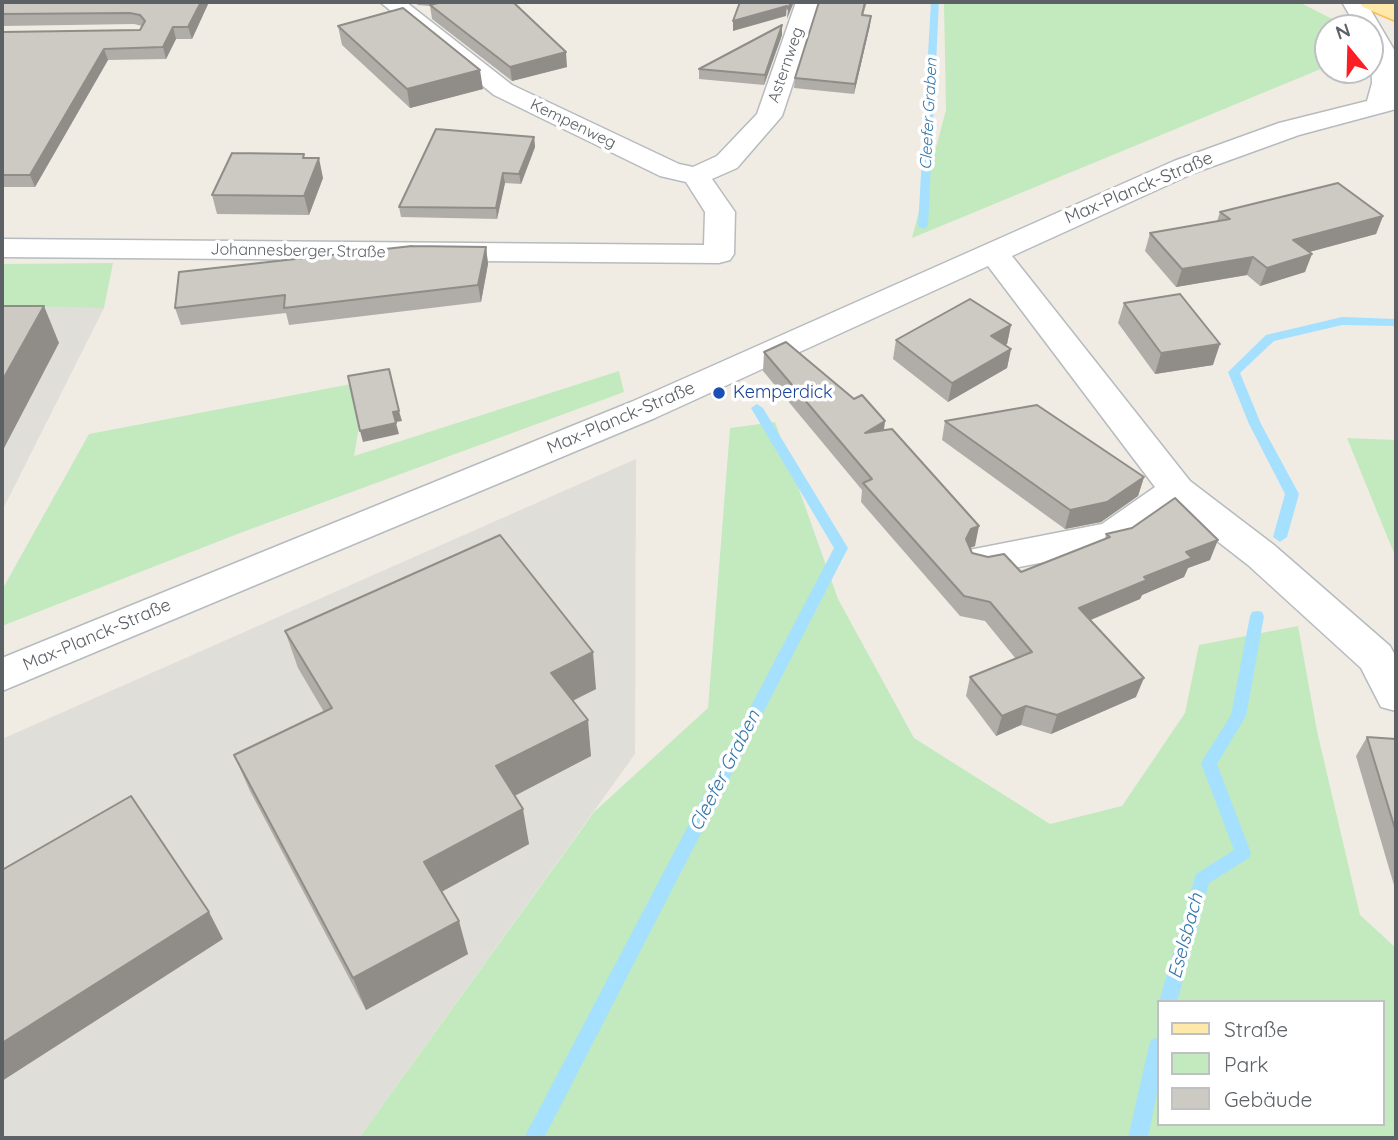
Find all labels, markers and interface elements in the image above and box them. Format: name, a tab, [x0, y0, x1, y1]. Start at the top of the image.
north arrow	[1314, 14, 1384, 84]
text: N	[1332, 17, 1353, 45]
street label: Asternweg	[764, 25, 808, 105]
water label: Cleefer Graben	[916, 58, 942, 170]
street label: Kempenweg	[527, 95, 619, 153]
street label: Max-Planck-Straße	[1062, 147, 1216, 229]
street label: Johannesberger Straße	[210, 240, 386, 262]
street label: Max-Planck-Straße	[544, 377, 698, 459]
place label: Kemperdick	[733, 382, 833, 404]
marker: Kemperdick	[711, 385, 727, 401]
street label: Max-Planck-Straße	[20, 594, 174, 676]
water label: Cleefer Graben	[685, 707, 765, 835]
water label: Eselsbach	[1164, 891, 1208, 981]
legend	[1156, 1000, 1384, 1126]
text: Straße	[1224, 1016, 1288, 1042]
text: Park	[1224, 1051, 1268, 1077]
text: Gebäude	[1224, 1086, 1312, 1112]

